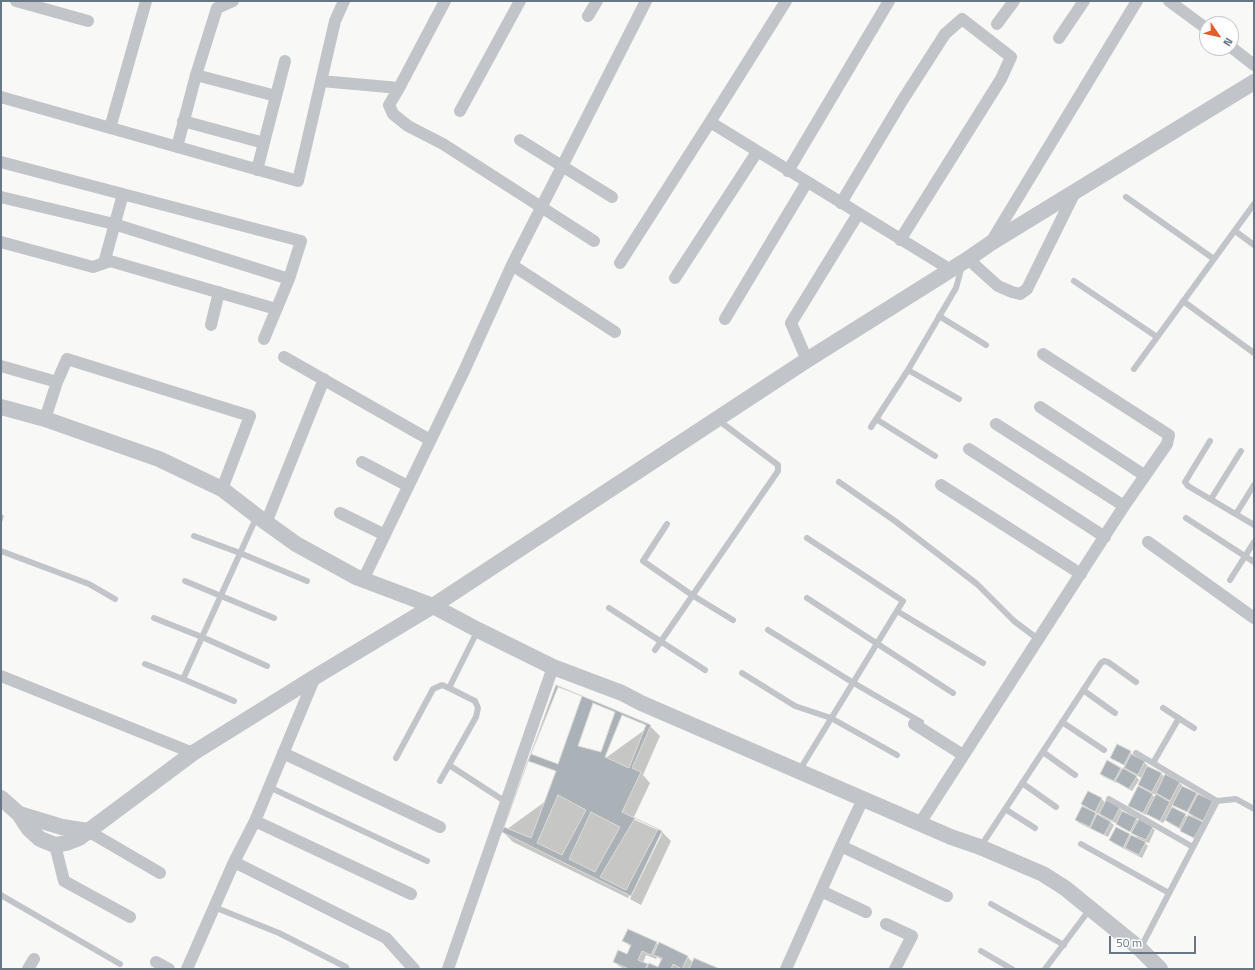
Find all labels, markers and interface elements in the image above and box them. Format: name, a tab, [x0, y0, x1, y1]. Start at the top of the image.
north arrow	[1199, 16, 1239, 56]
text: N	[1219, 35, 1237, 50]
scale bar	[1111, 928, 1198, 954]
text: 50 m	[1116, 933, 1142, 952]

